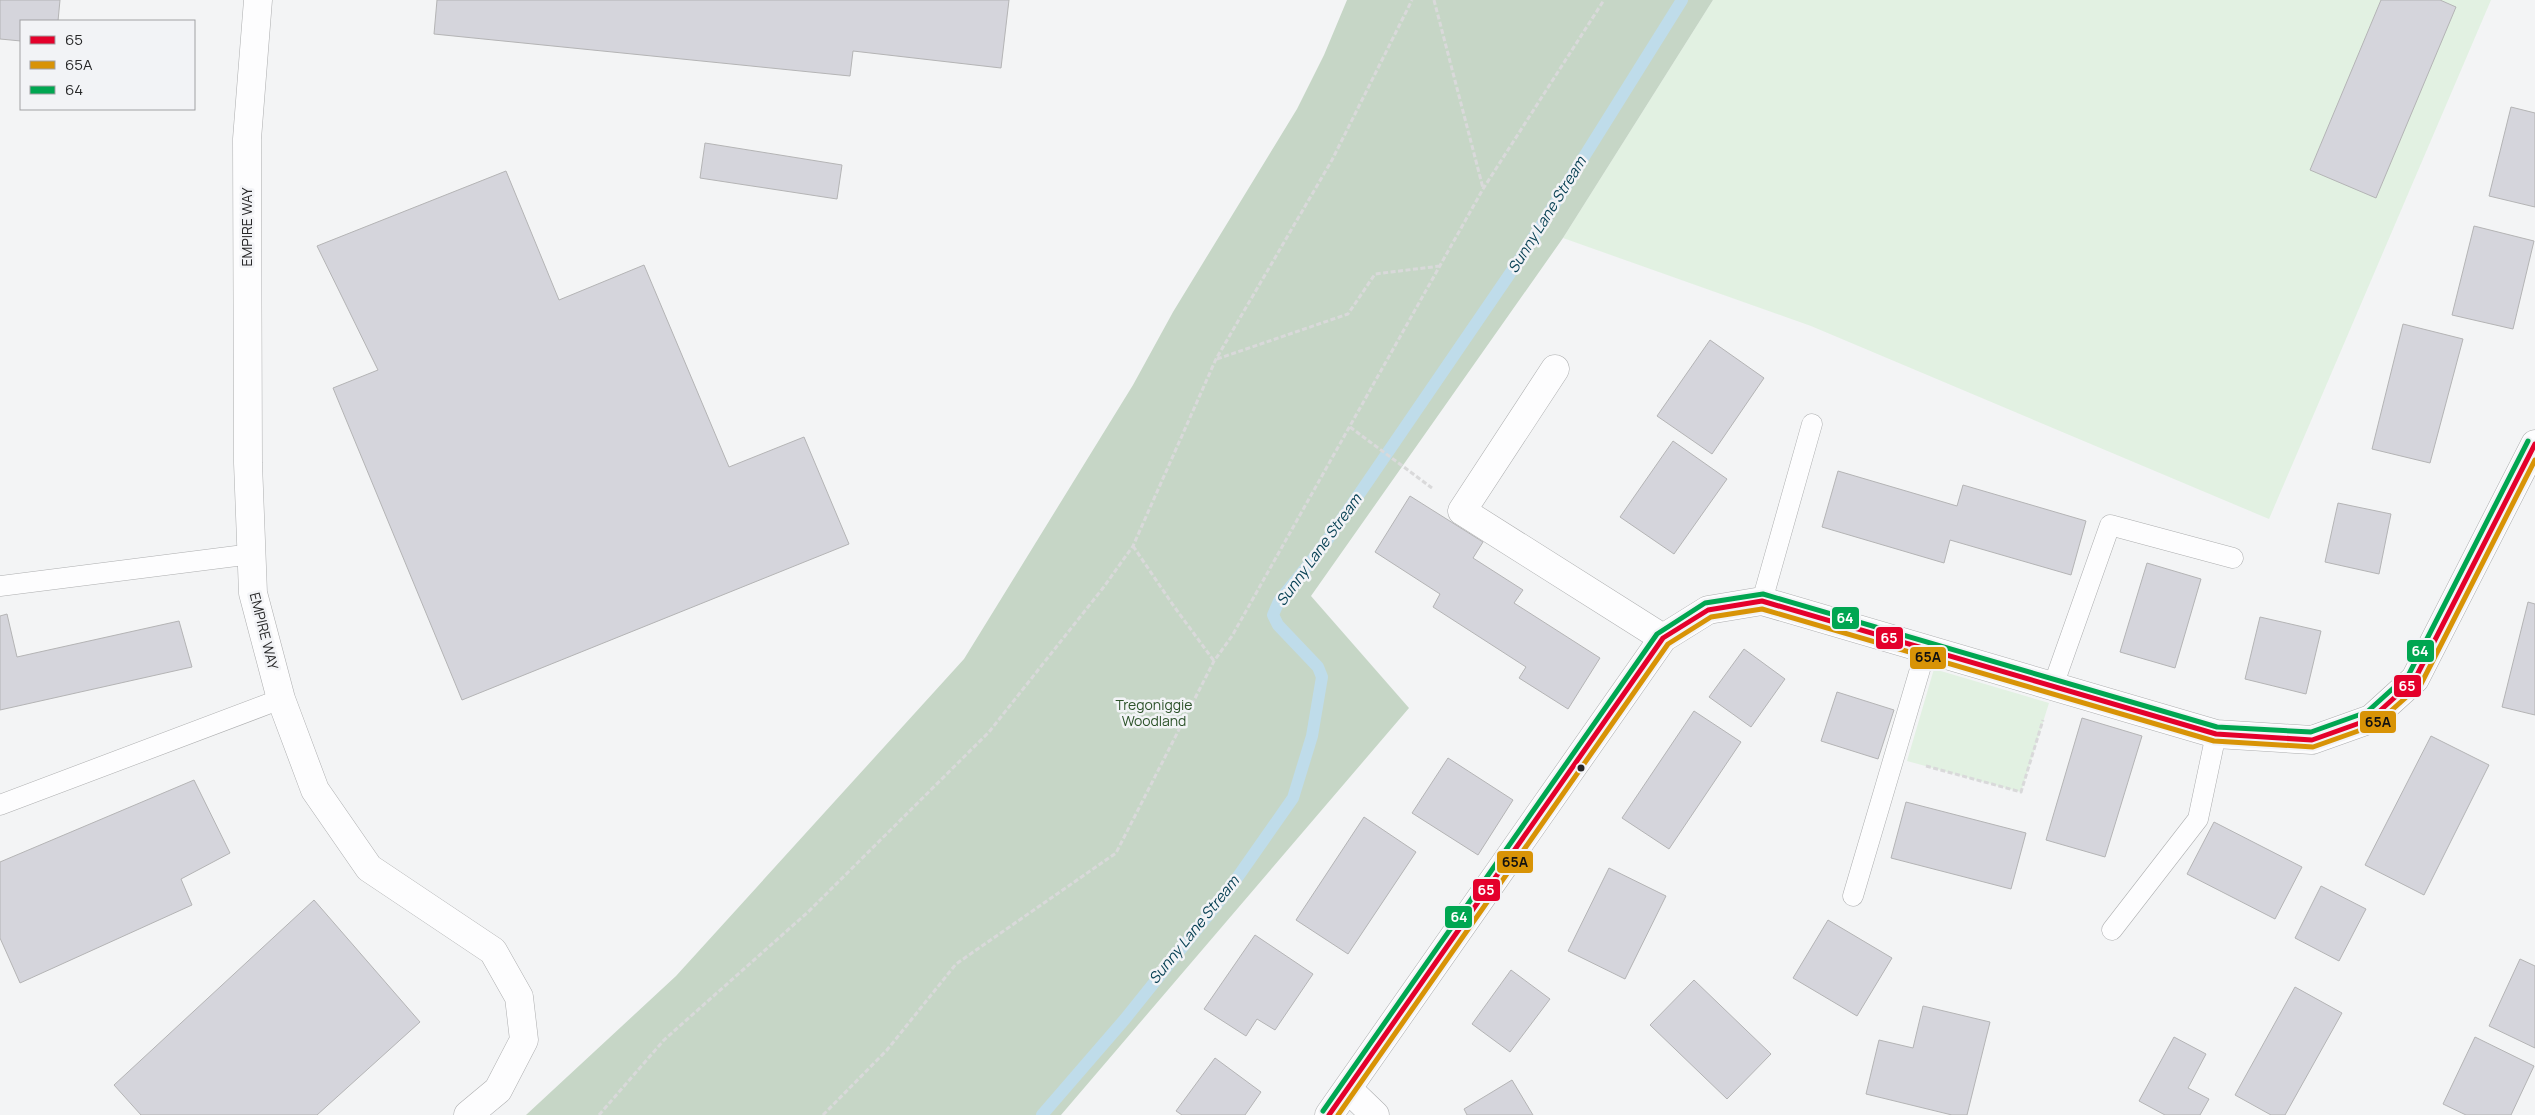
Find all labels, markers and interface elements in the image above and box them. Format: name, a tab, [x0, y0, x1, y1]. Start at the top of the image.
legend	[20, 20, 195, 110]
text: 65	[65, 29, 83, 50]
text: 65A	[65, 54, 93, 75]
text: 64	[65, 79, 83, 100]
water label: Sunny Lane Stream	[1502, 152, 1592, 277]
street label: EMPIRE WAY	[237, 187, 256, 267]
water label: Sunny Lane Stream	[1271, 489, 1367, 610]
street label: EMPIRE WAY	[246, 590, 283, 672]
line badge: 64	[1831, 606, 1860, 630]
text: 64	[1836, 608, 1854, 627]
line badge: 65	[1875, 626, 1904, 650]
text: 65	[1881, 628, 1897, 647]
line badge: 64	[2406, 639, 2435, 663]
text: 64	[2411, 641, 2429, 660]
line badge: 65A	[1909, 646, 1947, 670]
text: 65A	[1915, 647, 1942, 666]
line badge: 65	[2393, 674, 2422, 698]
text: 65	[2399, 676, 2415, 695]
park label: Tregoniggie Woodland	[1116, 695, 1192, 730]
line badge: 65A	[2359, 710, 2397, 734]
text: 65A	[2365, 712, 2392, 731]
unlabelled marker	[1576, 763, 1586, 773]
line badge: 65A	[1496, 850, 1534, 874]
text: 65A	[1502, 852, 1529, 871]
water label: Sunny Lane Stream	[1143, 870, 1245, 988]
line badge: 65	[1472, 878, 1501, 902]
text: 65	[1478, 880, 1494, 899]
line badge: 64	[1444, 905, 1473, 929]
text: 64	[1450, 907, 1468, 926]

